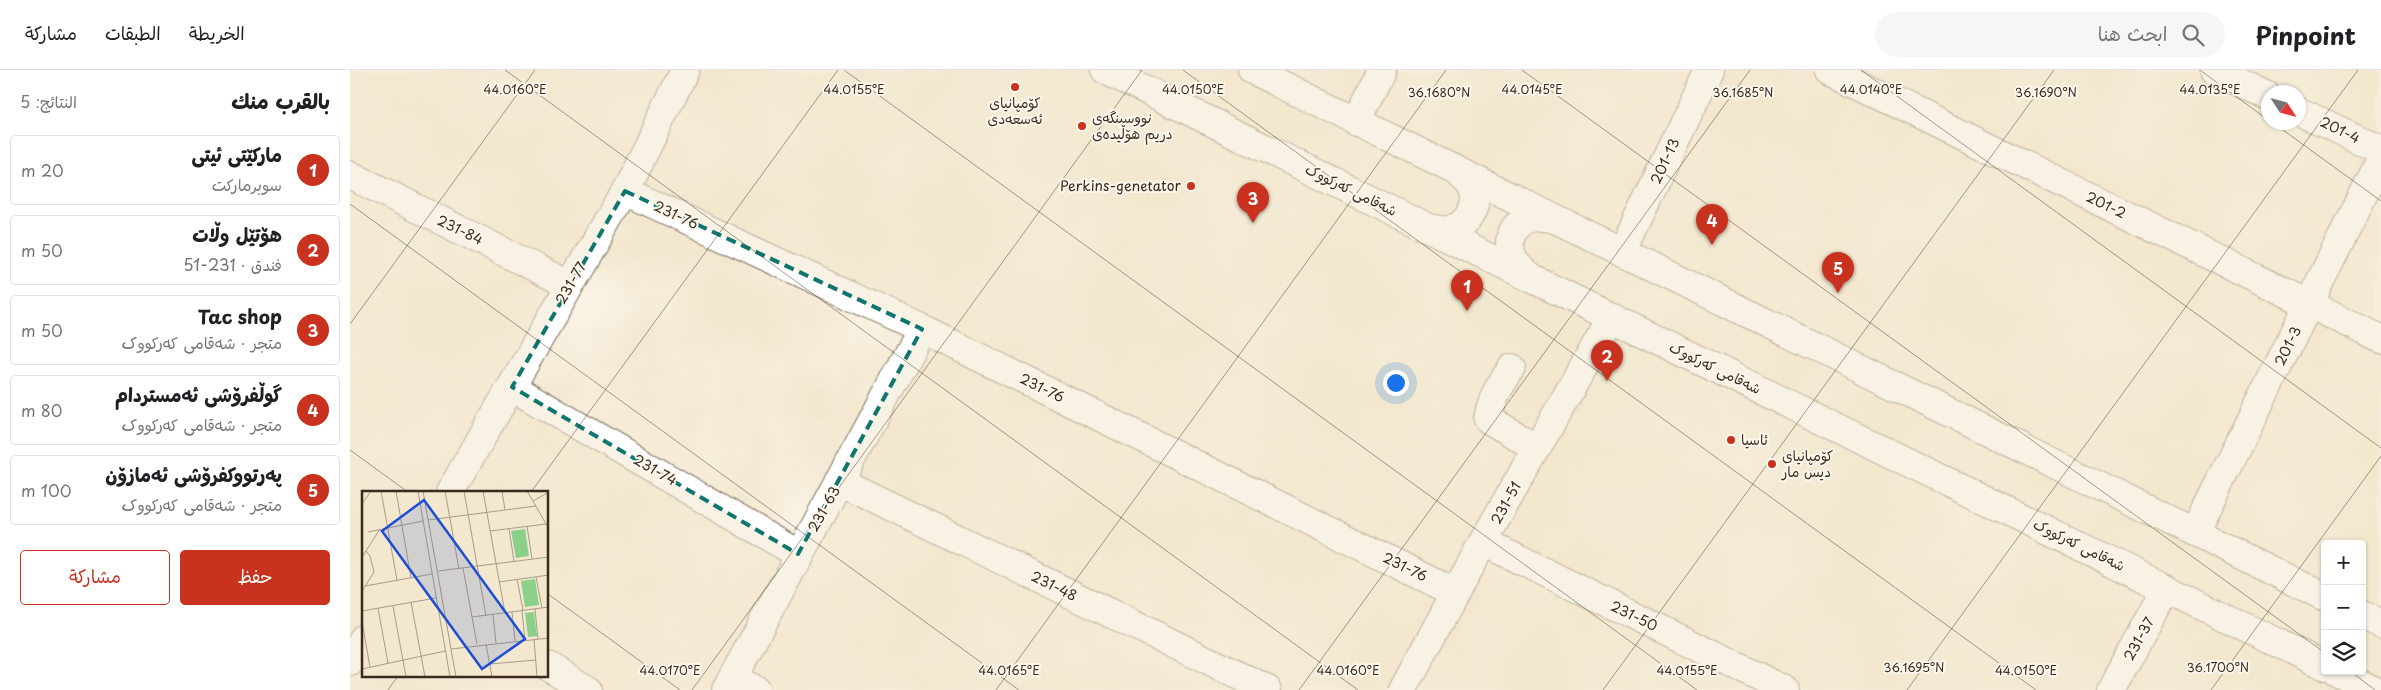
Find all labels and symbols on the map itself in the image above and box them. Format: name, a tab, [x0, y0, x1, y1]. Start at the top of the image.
text: 44.0160°E	[483, 80, 547, 98]
text: 44.0155°E	[823, 80, 885, 98]
text: 44.0150°E	[1162, 80, 1224, 98]
text: 44.0145°E	[1502, 80, 1563, 98]
text: 44.0140°E	[1840, 80, 1902, 98]
text: 44.0135°E	[2179, 80, 2241, 98]
marker: کۆمپانیای ئەسعەدی	[1009, 81, 1021, 93]
text: 36.1680°N	[1408, 83, 1470, 101]
text: 36.1685°N	[1713, 83, 1773, 101]
text: 36.1690°N	[2015, 83, 2077, 101]
north arrow	[2261, 85, 2306, 130]
place label: کۆمپانیای ئەسعەدی	[988, 92, 1042, 129]
place label: نووسینگەی دریم هۆڵیدەی	[1092, 107, 1173, 145]
street label: 201-4	[2317, 111, 2364, 148]
marker: نووسینگەی دریم هۆڵیدەی	[1076, 120, 1088, 132]
street label: 201-13	[1645, 134, 1684, 187]
street label: شەقامی کەرکووک	[1302, 158, 1401, 221]
place label: Perkins-genetator	[1060, 175, 1181, 196]
marker: Perkins-genetator	[1185, 180, 1197, 192]
pin: 3	[1237, 182, 1269, 223]
street label: 201-2	[2082, 186, 2130, 223]
street label: 231-76	[650, 195, 702, 234]
pin: 4	[1696, 204, 1728, 245]
street label: 231-84	[434, 209, 487, 250]
pin: 5	[1822, 252, 1854, 293]
street label: 231-77	[550, 257, 591, 308]
pin: 1	[1451, 270, 1483, 311]
street label: 201-3	[2269, 322, 2306, 369]
street label: شەقامی کەرکووک	[1666, 336, 1765, 399]
pin: 2	[1591, 340, 1623, 381]
street label: 231-76	[1016, 368, 1068, 407]
your location	[1383, 370, 1409, 396]
place label: ئاسیا	[1741, 429, 1768, 450]
marker: ئاسیا	[1725, 434, 1737, 446]
place label: کۆمپانیای دیس مار	[1781, 445, 1833, 482]
street label: 231-74	[629, 449, 681, 490]
marker: کۆمپانیای دیس مار	[1766, 458, 1778, 470]
street label: 231-51	[1485, 477, 1526, 528]
street label: 231-63	[802, 482, 845, 536]
inset map	[362, 491, 549, 678]
street label: شەقامی کەرکووک	[2030, 513, 2129, 576]
street label: 231-76	[1379, 547, 1431, 586]
street label: 231-48	[1028, 565, 1081, 606]
street label: 231-50	[1607, 595, 1661, 636]
street label: 231-37	[2118, 613, 2159, 664]
text: 36.1695°N	[1883, 658, 1945, 676]
text: 36.1700°N	[2187, 658, 2249, 676]
text: 44.0170°E	[640, 661, 701, 679]
text: 44.0165°E	[978, 661, 1040, 679]
text: 44.0160°E	[1316, 661, 1380, 679]
text: 44.0155°E	[1656, 661, 1718, 679]
text: 44.0150°E	[1995, 661, 2057, 679]

